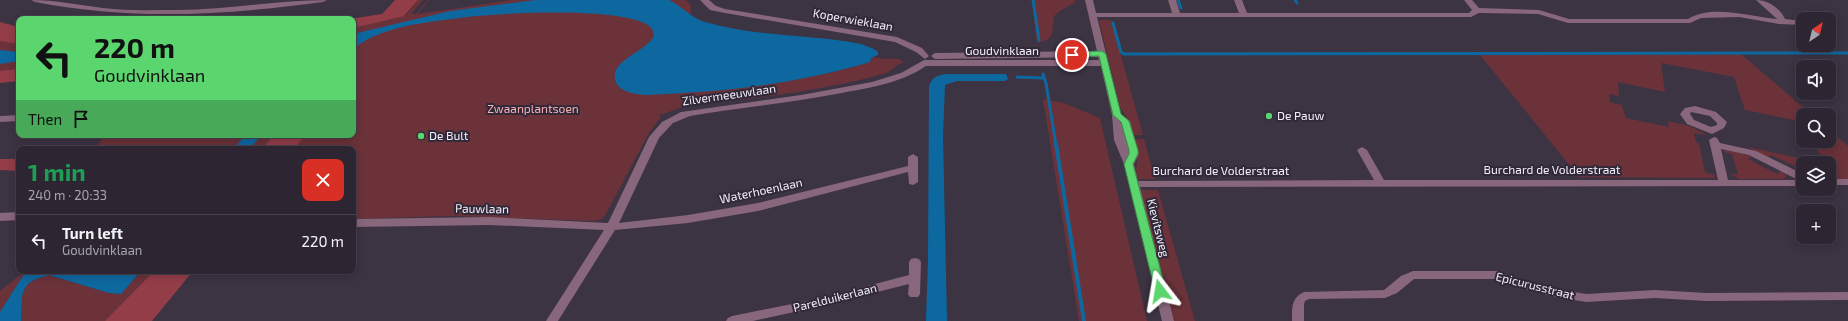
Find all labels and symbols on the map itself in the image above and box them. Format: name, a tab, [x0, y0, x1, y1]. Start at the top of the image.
street label: Koperwieklaan	[812, 5, 894, 33]
north arrow	[1796, 12, 1836, 52]
pin	[1055, 38, 1089, 72]
street label: Goudvinklaan	[965, 43, 1039, 57]
street label: Zilvermeeuwlaan	[681, 81, 777, 108]
park label: Zwaanplantsoen	[487, 101, 579, 115]
place label: De Pauw	[1277, 108, 1325, 122]
marker: De Pauw	[1264, 111, 1274, 121]
place label: De Bult	[429, 128, 469, 142]
marker: De Bult	[416, 131, 426, 141]
street label: Burchard de Volderstraat	[1484, 162, 1621, 176]
street label: Burchard de Volderstraat	[1153, 163, 1290, 177]
street label: Waterhoenlaan	[718, 174, 804, 206]
street label: Kievitsweg	[1145, 197, 1173, 259]
street label: Pauwlaan	[455, 201, 509, 215]
street label: Epicurusstraat	[1495, 269, 1576, 302]
position arrow	[1139, 270, 1181, 312]
street label: Parelduikerlaan	[791, 280, 878, 314]

